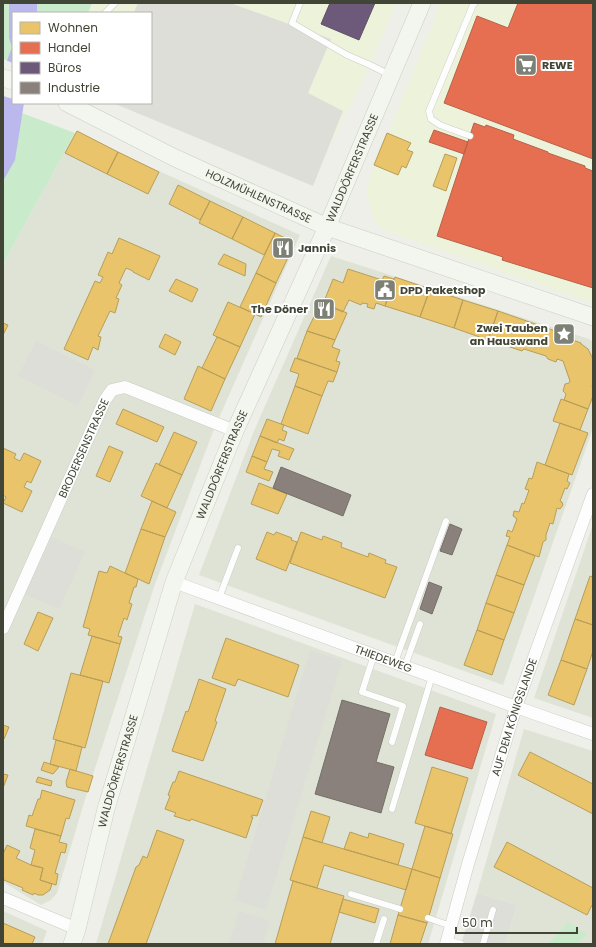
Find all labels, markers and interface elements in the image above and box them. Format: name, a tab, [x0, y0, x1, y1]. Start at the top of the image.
legend	[12, 12, 152, 104]
text: Wohnen	[48, 19, 98, 36]
text: Handel	[48, 39, 91, 56]
supermarket icon: REWE	[513, 52, 539, 78]
place label: REWE	[542, 57, 573, 73]
text: Büros	[48, 59, 81, 76]
text: Industrie	[48, 79, 100, 96]
street label: WALDDÖRFERSTRASSE	[322, 111, 382, 225]
street label: HOLZMÜHLENSTRASSE	[203, 165, 314, 227]
restaurant icon: Jannis	[270, 235, 296, 261]
place label: Jannis	[298, 240, 336, 256]
public building icon: DPD Paketshop	[372, 277, 398, 303]
place label: DPD Paketshop	[400, 282, 486, 298]
restaurant icon: The Döner	[311, 296, 337, 322]
place label: The Döner	[251, 301, 308, 317]
place label: Zwei Tauben an Hauswand	[470, 320, 548, 349]
place icon: Zwei Tauben an Hauswand	[551, 321, 577, 347]
street label: BRODERSENSTRASSE	[54, 396, 113, 500]
street label: WALDDÖRFERSTRASSE	[192, 407, 251, 522]
street label: THIEDEWEG	[352, 641, 415, 677]
street label: AUF DEM KÖNIGSLANDE	[487, 656, 541, 778]
street label: WALDDÖRFERSTRASSE	[94, 713, 142, 829]
scale bar	[456, 909, 577, 935]
text: 50 m	[462, 914, 493, 931]

